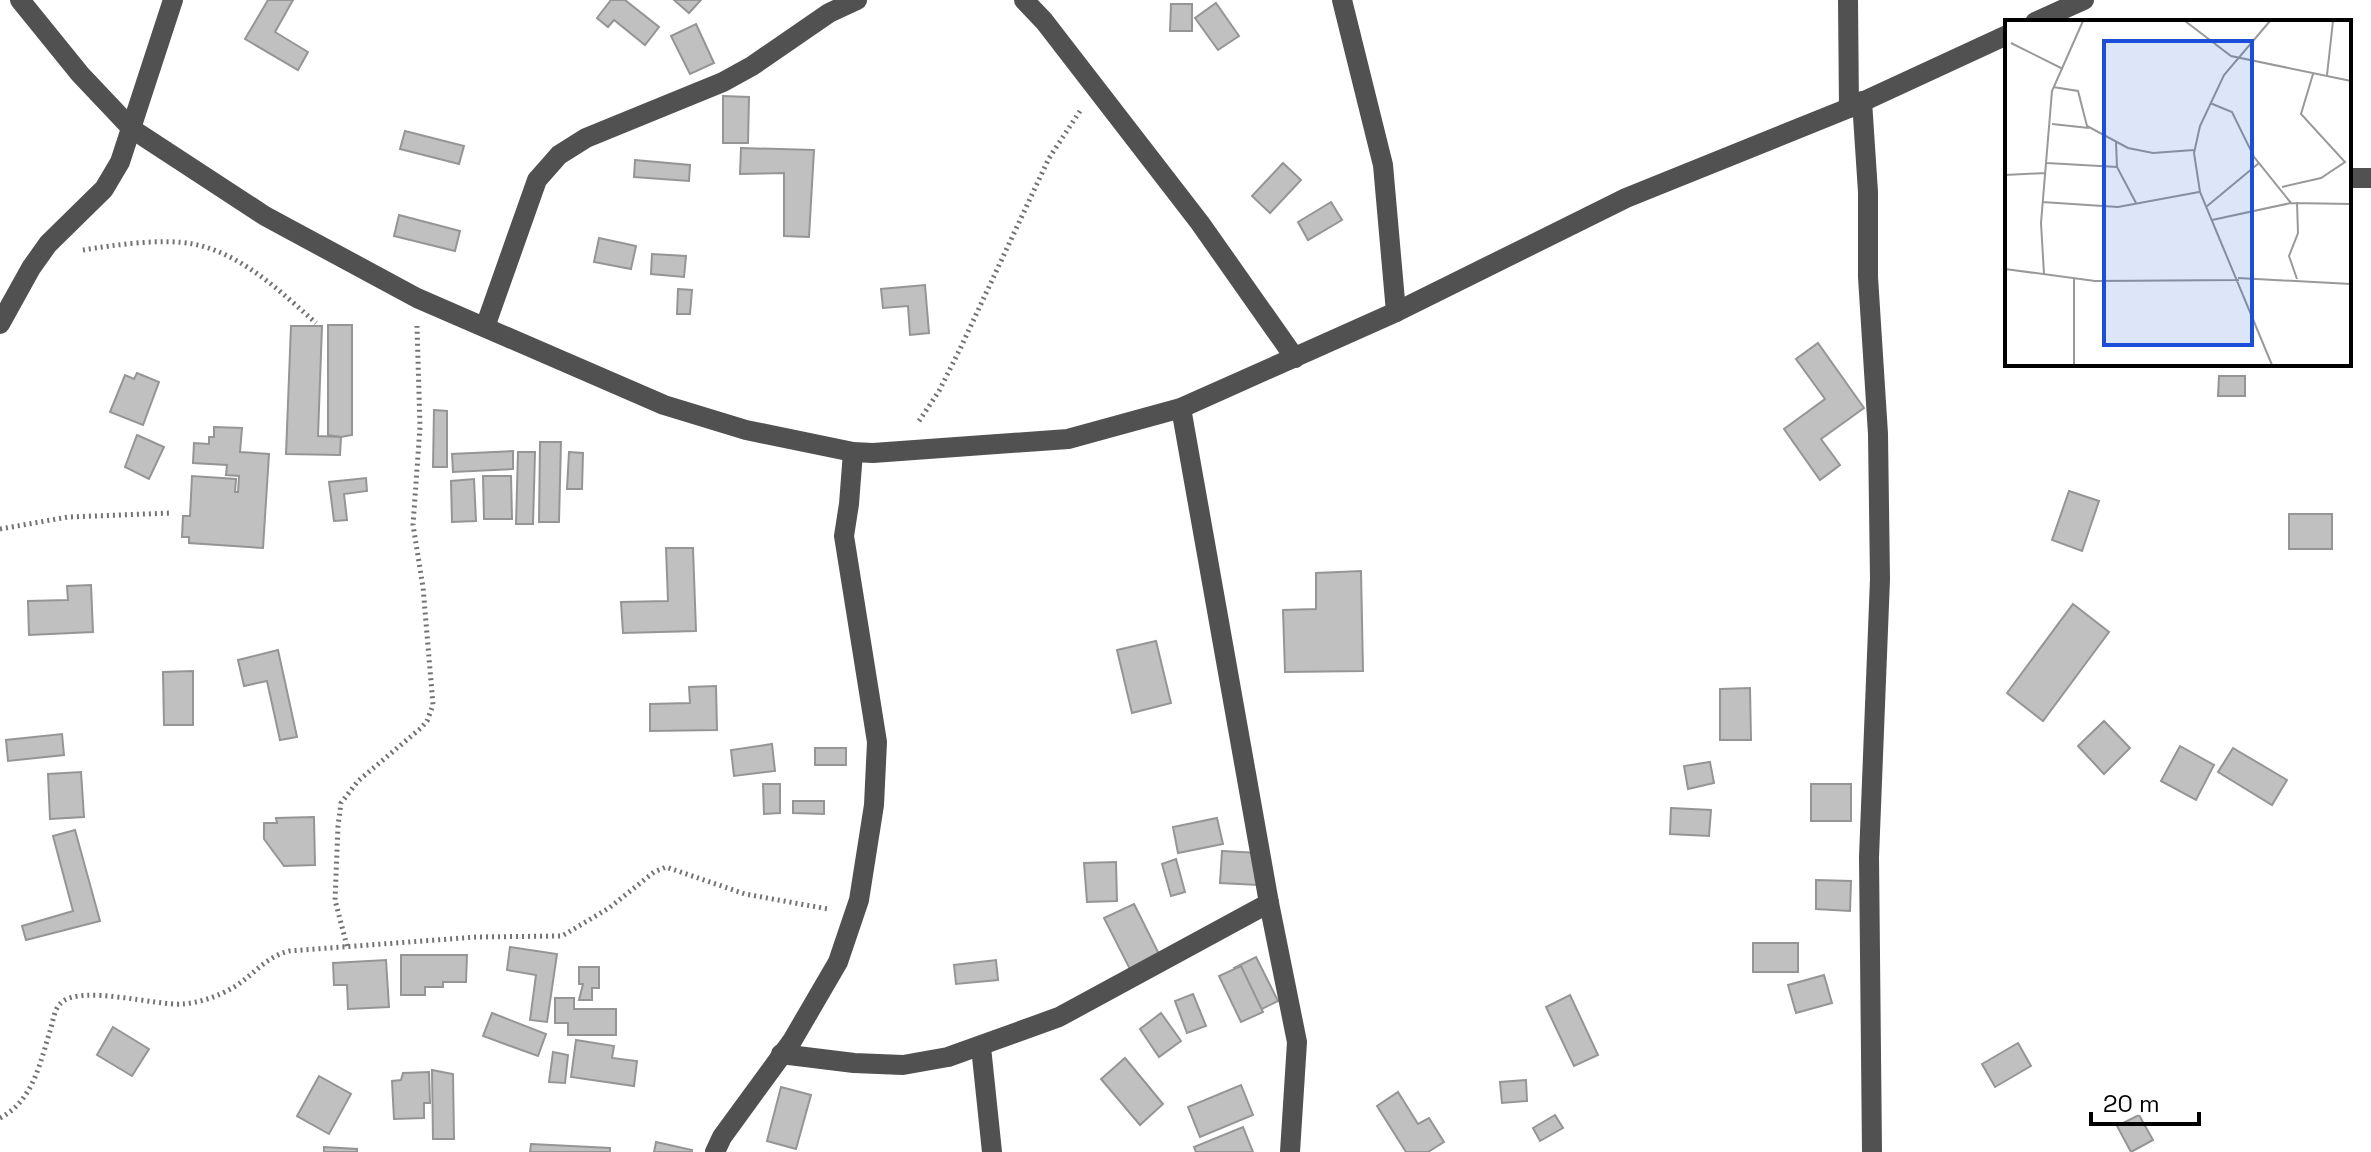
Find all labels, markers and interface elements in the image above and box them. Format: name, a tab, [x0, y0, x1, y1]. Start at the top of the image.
inset map	[2005, 20, 2351, 366]
scale bar	[2091, 1076, 2199, 1126]
text: 20 m	[2103, 1088, 2160, 1119]

